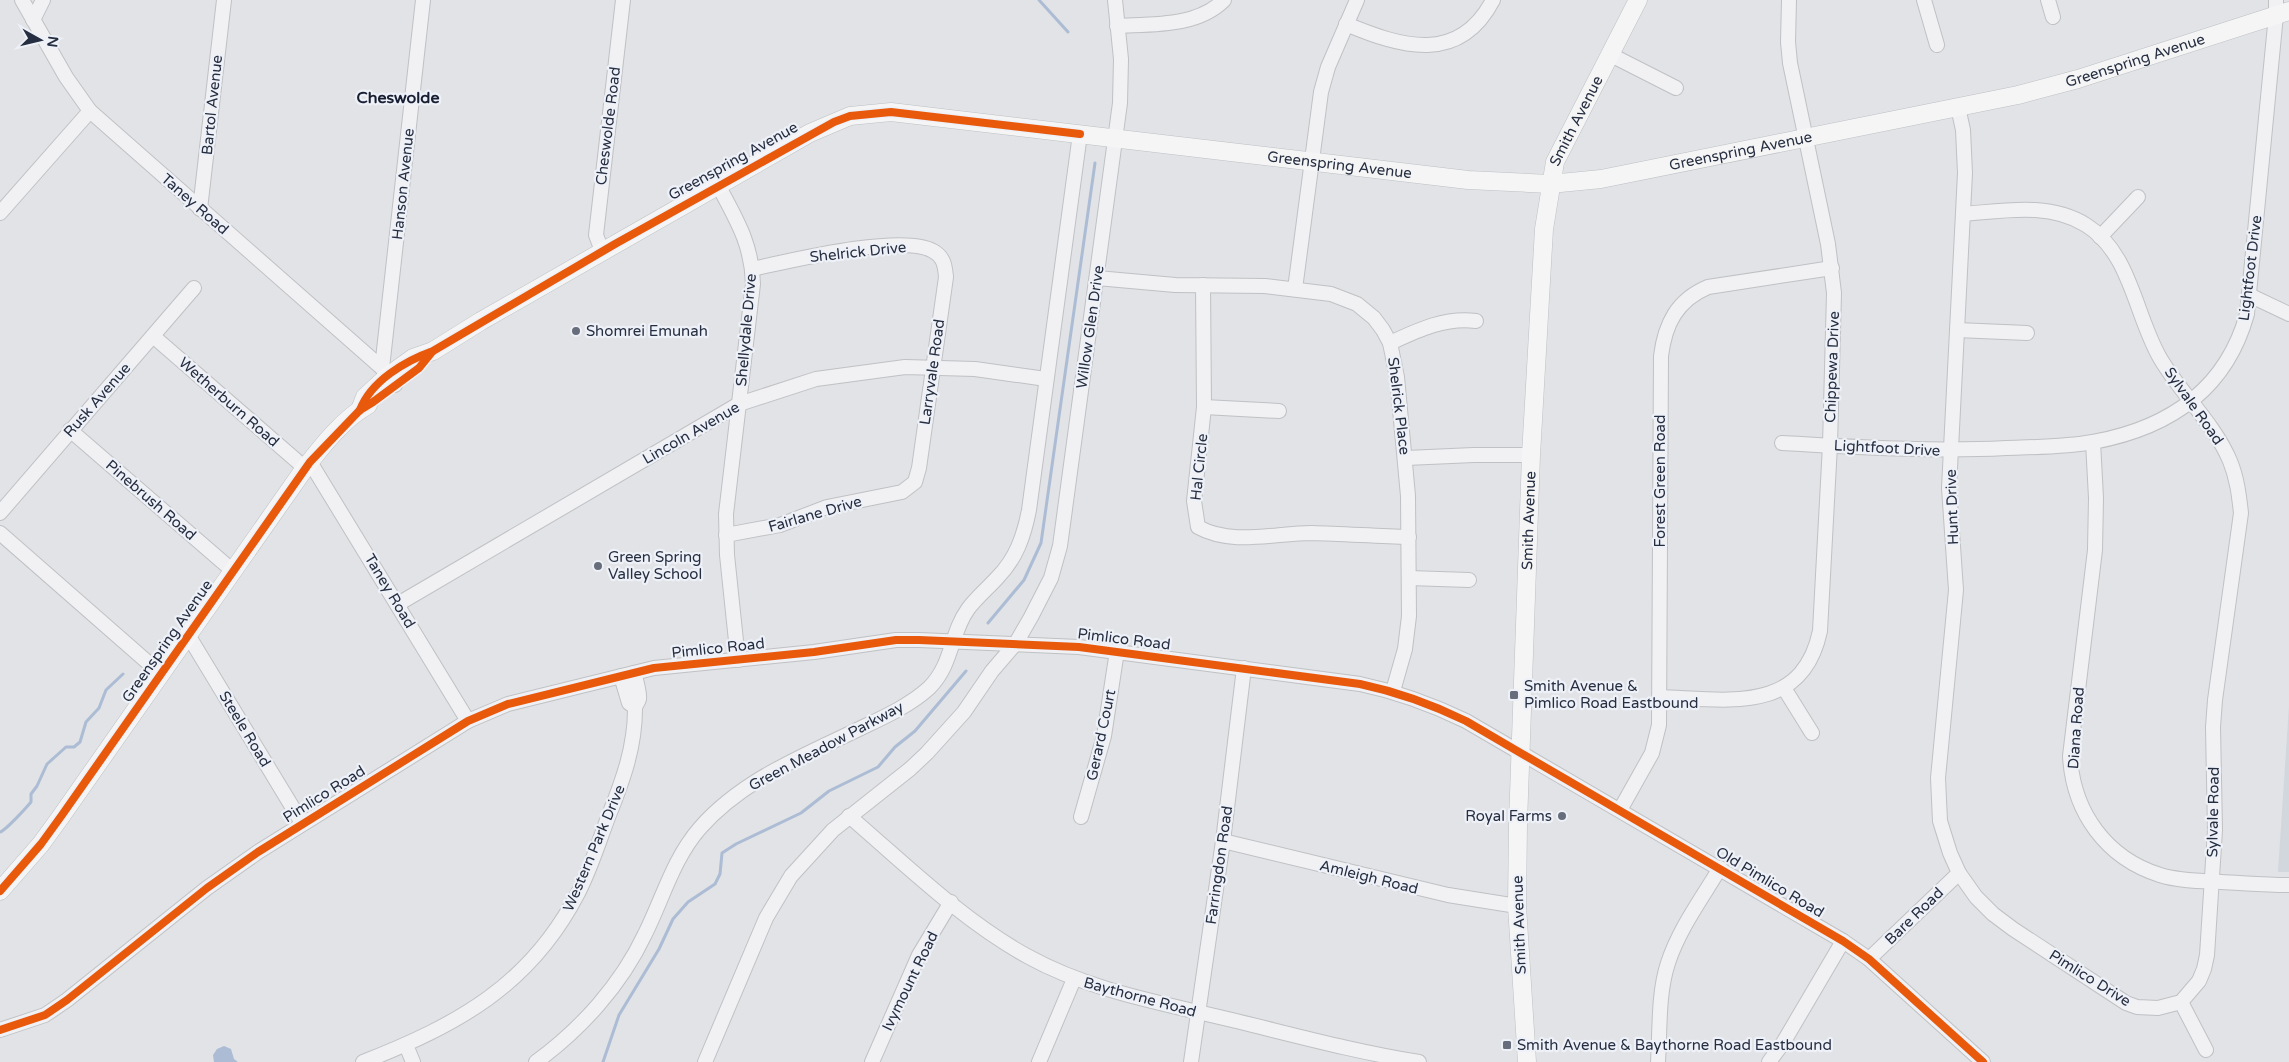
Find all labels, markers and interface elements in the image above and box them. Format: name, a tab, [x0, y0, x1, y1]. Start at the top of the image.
north arrow	[15, 15, 65, 65]
street label: Greenspring Avenue	[2063, 30, 2207, 91]
text: N	[43, 35, 62, 48]
street label: Bartol Avenue	[198, 54, 226, 156]
street label: Cheswolde Road	[592, 66, 624, 186]
street label: Smith Avenue	[1545, 73, 1607, 169]
district label: Cheswolde	[357, 88, 439, 108]
street label: Greenspring Avenue	[665, 118, 801, 204]
street label: Hanson Avenue	[388, 127, 418, 241]
street label: Greenspring Avenue	[1668, 128, 1814, 174]
street label: Greenspring Avenue	[1266, 147, 1413, 182]
street label: Taney Road	[158, 170, 232, 238]
street label: Lightfoot Drive	[2235, 214, 2265, 322]
street label: Shelrick Drive	[809, 238, 907, 266]
street label: Willow Glen Drive	[1072, 264, 1108, 390]
street label: Shellydale Drive	[732, 273, 760, 387]
street label: Chippewa Drive	[1821, 311, 1843, 423]
street label: Larryvale Road	[916, 318, 948, 426]
place label: Shomrei Emunah	[586, 322, 708, 340]
marker: Shomrei Emunah	[570, 325, 582, 337]
street label: Wetherburn Road	[175, 353, 283, 451]
street label: Shelrick Place	[1384, 356, 1414, 456]
street label: Rusk Avenue	[60, 359, 134, 441]
street label: Sylvale Road	[2161, 364, 2227, 448]
street label: Lincoln Avenue	[639, 398, 743, 468]
street label: Forest Green Road	[1651, 414, 1669, 548]
street label: Hal Circle	[1187, 433, 1211, 501]
street label: Lightfoot Drive	[1833, 436, 1941, 460]
street label: Pinebrush Road	[102, 456, 200, 544]
street label: Hunt Drive	[1942, 469, 1962, 545]
street label: Smith Avenue	[1518, 471, 1539, 570]
street label: Fairlane Drive	[766, 492, 864, 536]
place label: Green Spring Valley School	[608, 548, 702, 583]
street label: Taney Road	[361, 551, 419, 631]
marker: Green Spring Valley School	[592, 560, 604, 572]
street label: Greenspring Avenue	[118, 576, 216, 706]
street label: Pimlico Road	[1076, 624, 1172, 654]
street label: Pimlico Road	[671, 634, 765, 662]
place label: Smith Avenue & Pimlico Road Eastbound	[1524, 677, 1699, 712]
street label: Diana Road	[2064, 686, 2088, 770]
street label: Gerard Court	[1083, 687, 1120, 782]
street label: Steele Road	[215, 688, 275, 770]
marker: Smith Avenue & Pimlico Road Eastbound	[1508, 689, 1520, 701]
street label: Green Meadow Parkway	[746, 698, 906, 794]
street label: Pimlico Road	[280, 762, 368, 826]
street label: Sylvale Road	[2203, 767, 2223, 857]
street label: Western Park Drive	[559, 782, 629, 914]
street label: Farringdon Road	[1202, 805, 1236, 925]
place label: Royal Farms	[1465, 807, 1552, 825]
marker: Royal Farms	[1556, 810, 1568, 822]
street label: Old Pimlico Road	[1713, 843, 1827, 921]
street label: Amleigh Road	[1318, 856, 1420, 898]
street label: Smith Avenue	[1508, 875, 1530, 975]
street label: Bare Road	[1881, 884, 1947, 948]
street label: Ivymount Road	[878, 928, 942, 1034]
street label: Pimlico Drive	[2046, 946, 2134, 1010]
street label: Baythorne Road	[1082, 973, 1198, 1021]
place label: Smith Avenue & Baythorne Road Eastbound	[1517, 1036, 1832, 1054]
marker: Smith Avenue & Baythorne Road Eastbound	[1501, 1039, 1513, 1051]

